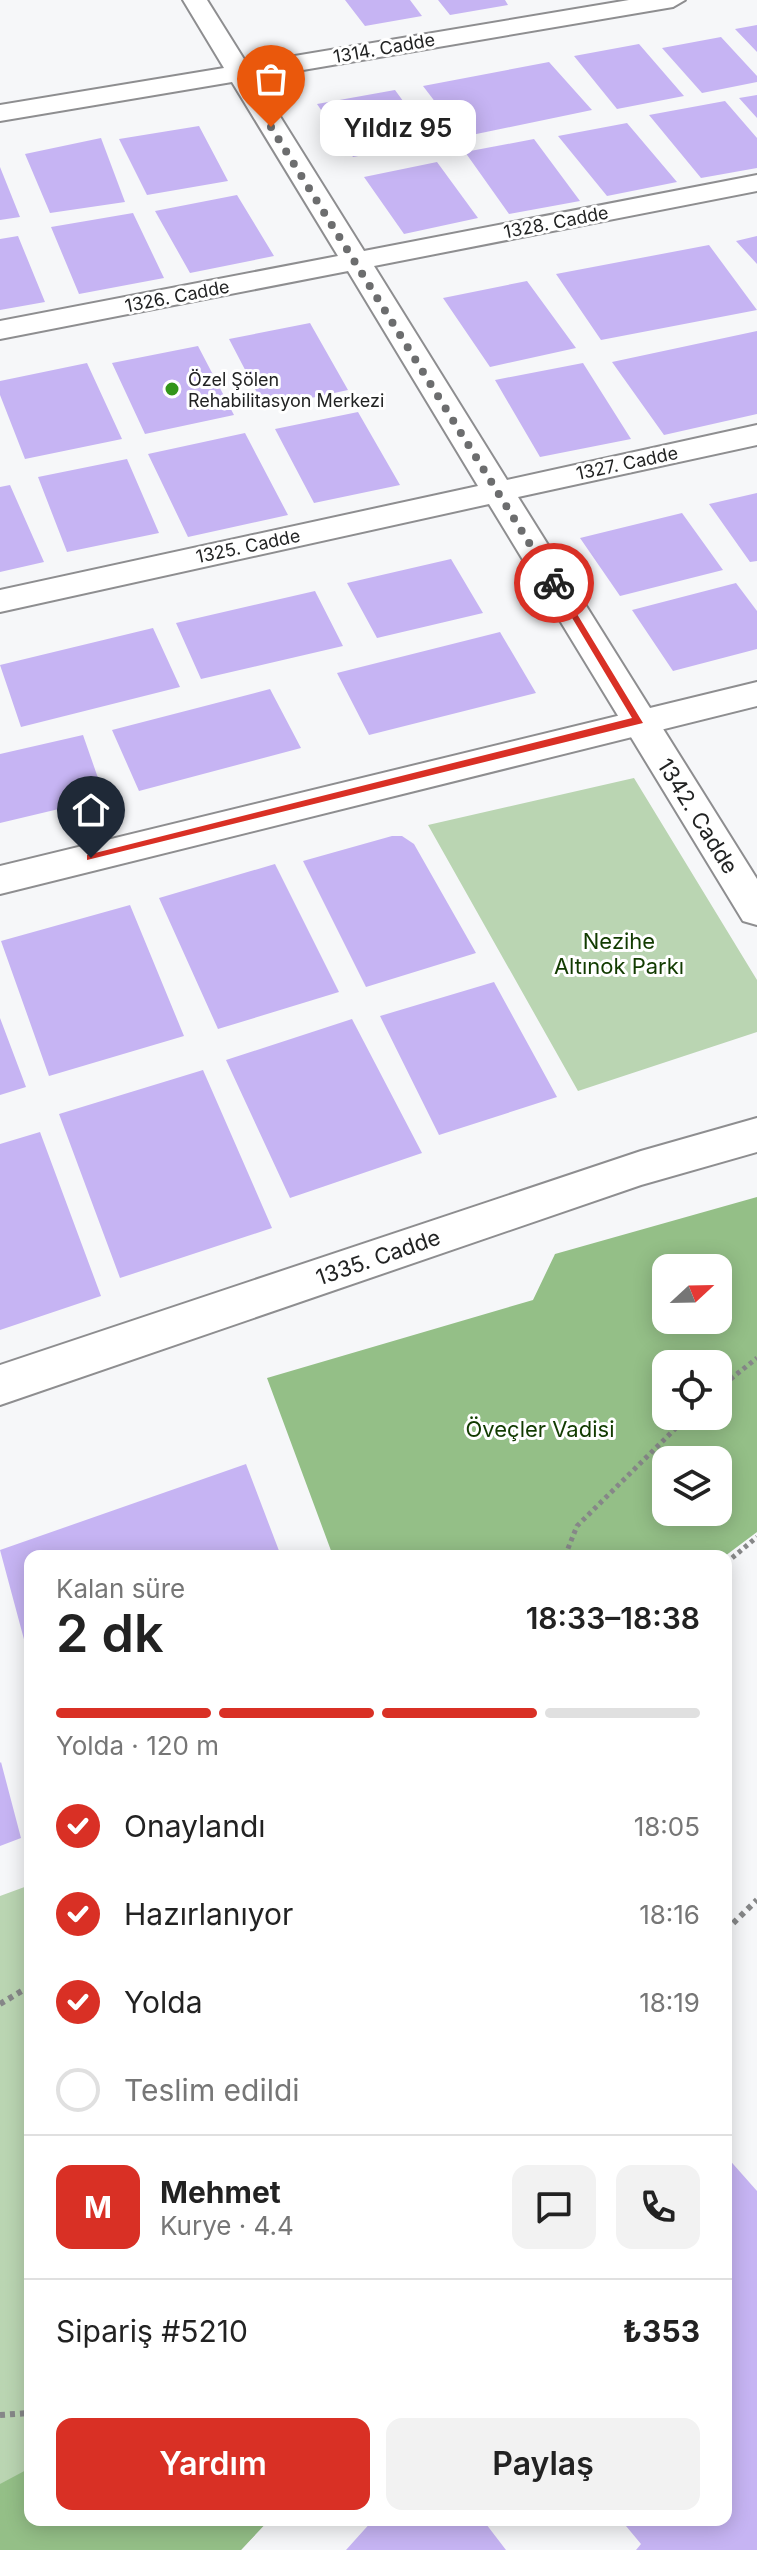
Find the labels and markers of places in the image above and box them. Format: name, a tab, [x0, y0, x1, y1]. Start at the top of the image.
pin	[237, 45, 305, 127]
callout: Yıldız 95	[319, 99, 475, 155]
place label: Özel Şölen Rehabilitasyon Merkezi	[188, 368, 384, 411]
marker: Özel Şölen Rehabilitasyon Merkezi	[163, 380, 181, 398]
pin	[57, 776, 125, 858]

